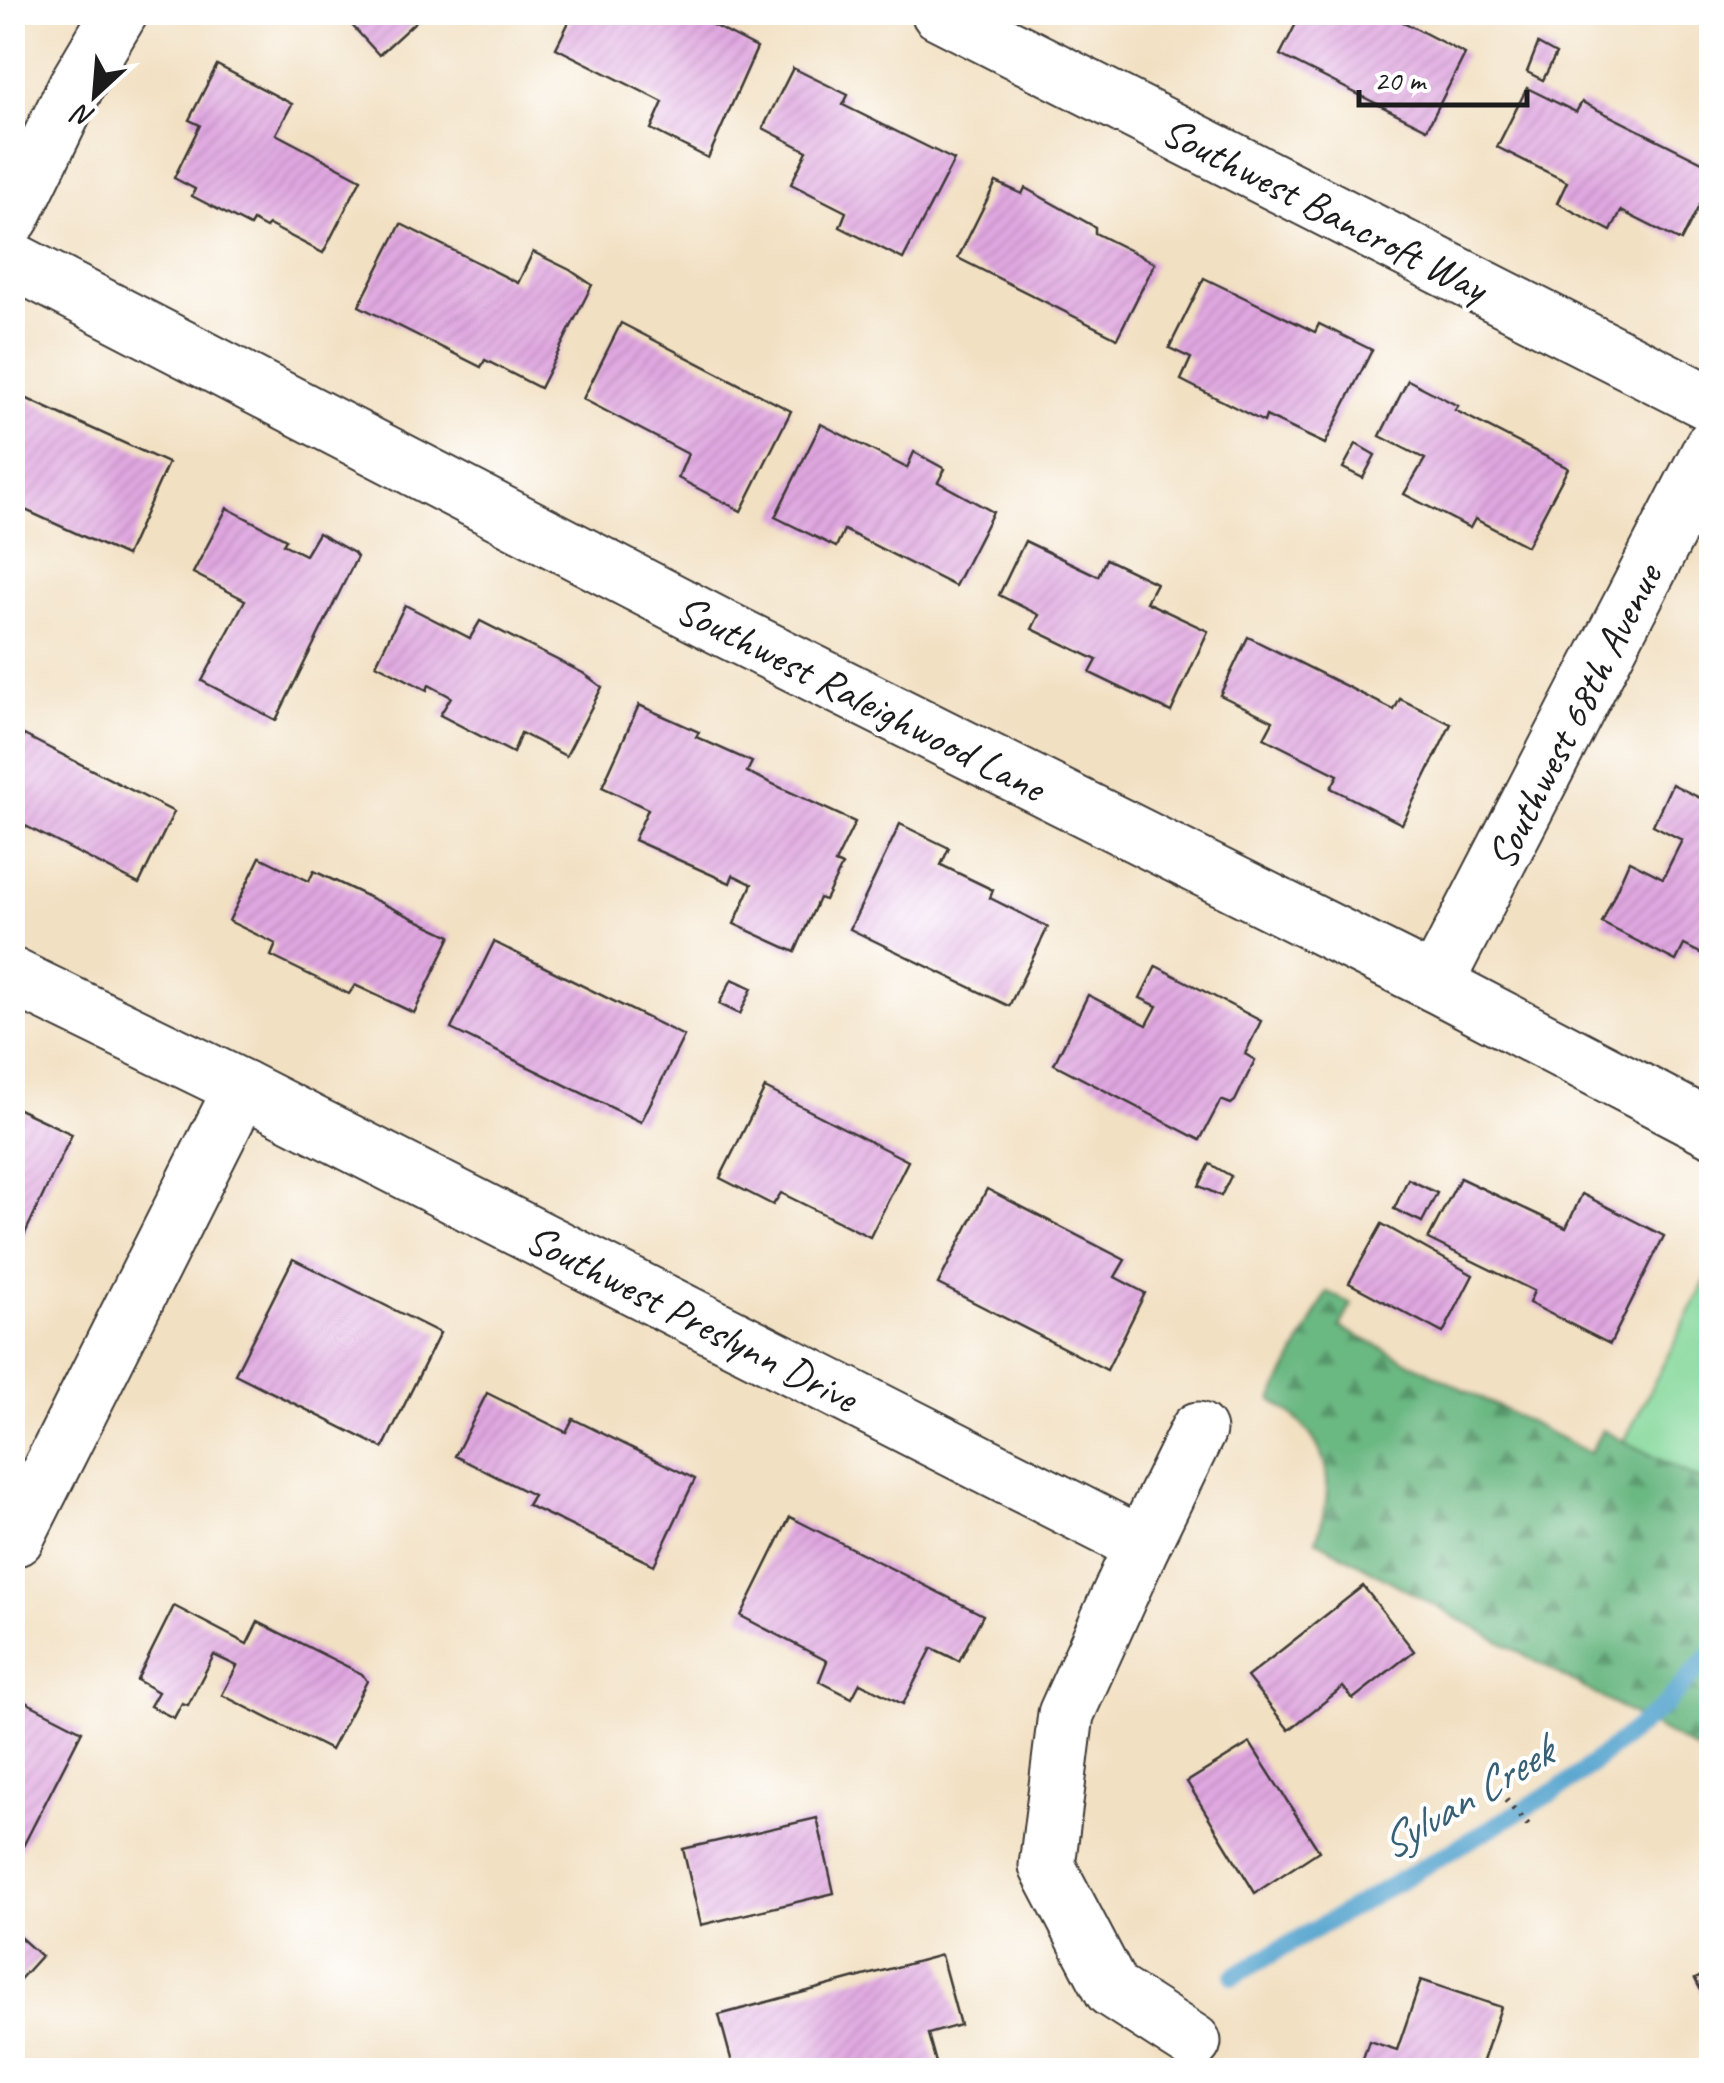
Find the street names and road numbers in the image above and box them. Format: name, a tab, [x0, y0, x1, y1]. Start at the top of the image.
street label: Southwest Bancroft Way	[1153, 105, 1499, 316]
street label: Southwest 68th Avenue	[1475, 553, 1675, 878]
street label: Southwest Raleighwood Lane	[667, 583, 1056, 816]
street label: Southwest Preslynn Drive	[517, 1212, 868, 1426]

